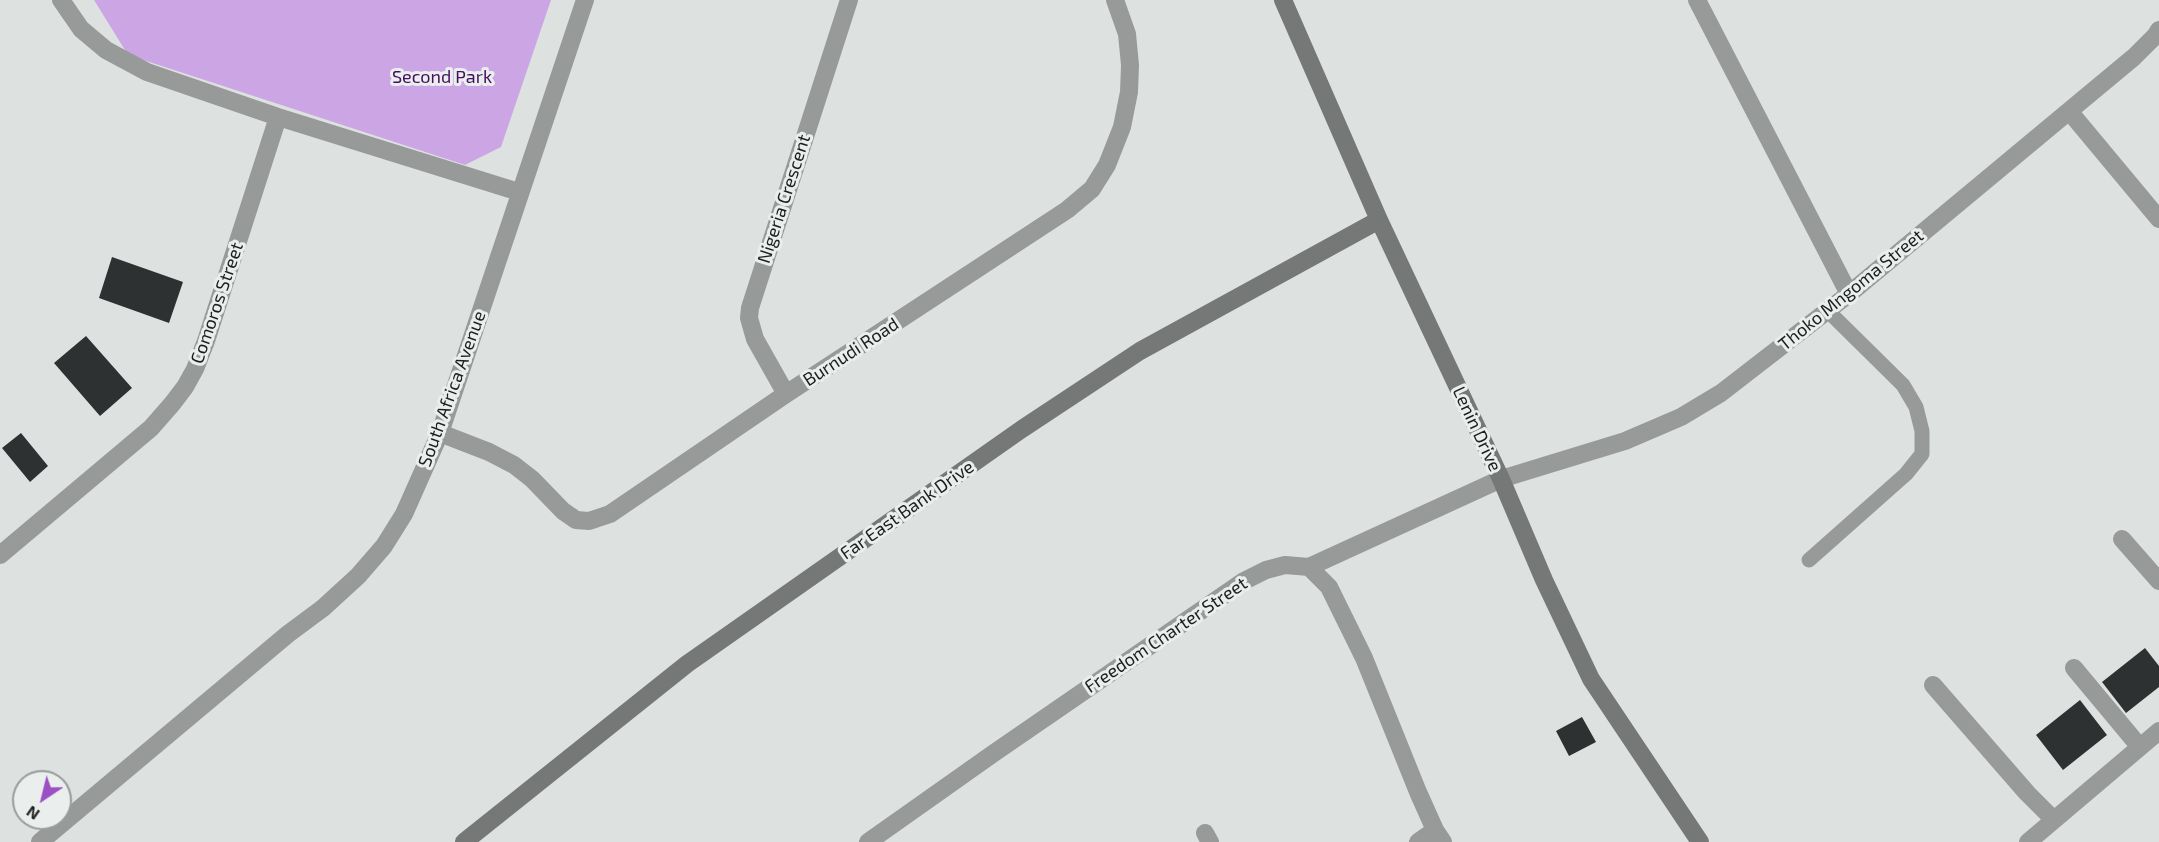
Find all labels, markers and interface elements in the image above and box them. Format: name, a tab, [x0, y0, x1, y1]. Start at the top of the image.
park label: Second Park	[392, 66, 492, 88]
street label: Nigeria Crescent	[753, 132, 815, 266]
street label: Thoko Mngoma Street	[1774, 225, 1928, 355]
street label: Comoros Street	[186, 240, 248, 366]
street label: South Africa Avenue	[414, 308, 490, 470]
street label: Burnudi Road	[799, 313, 903, 391]
street label: Lenin Drive	[1448, 383, 1506, 475]
street label: Far East Bank Drive	[836, 456, 978, 564]
street label: Freedom Charter Street	[1081, 572, 1251, 698]
north arrow	[12, 770, 72, 830]
text: N	[22, 802, 43, 825]

